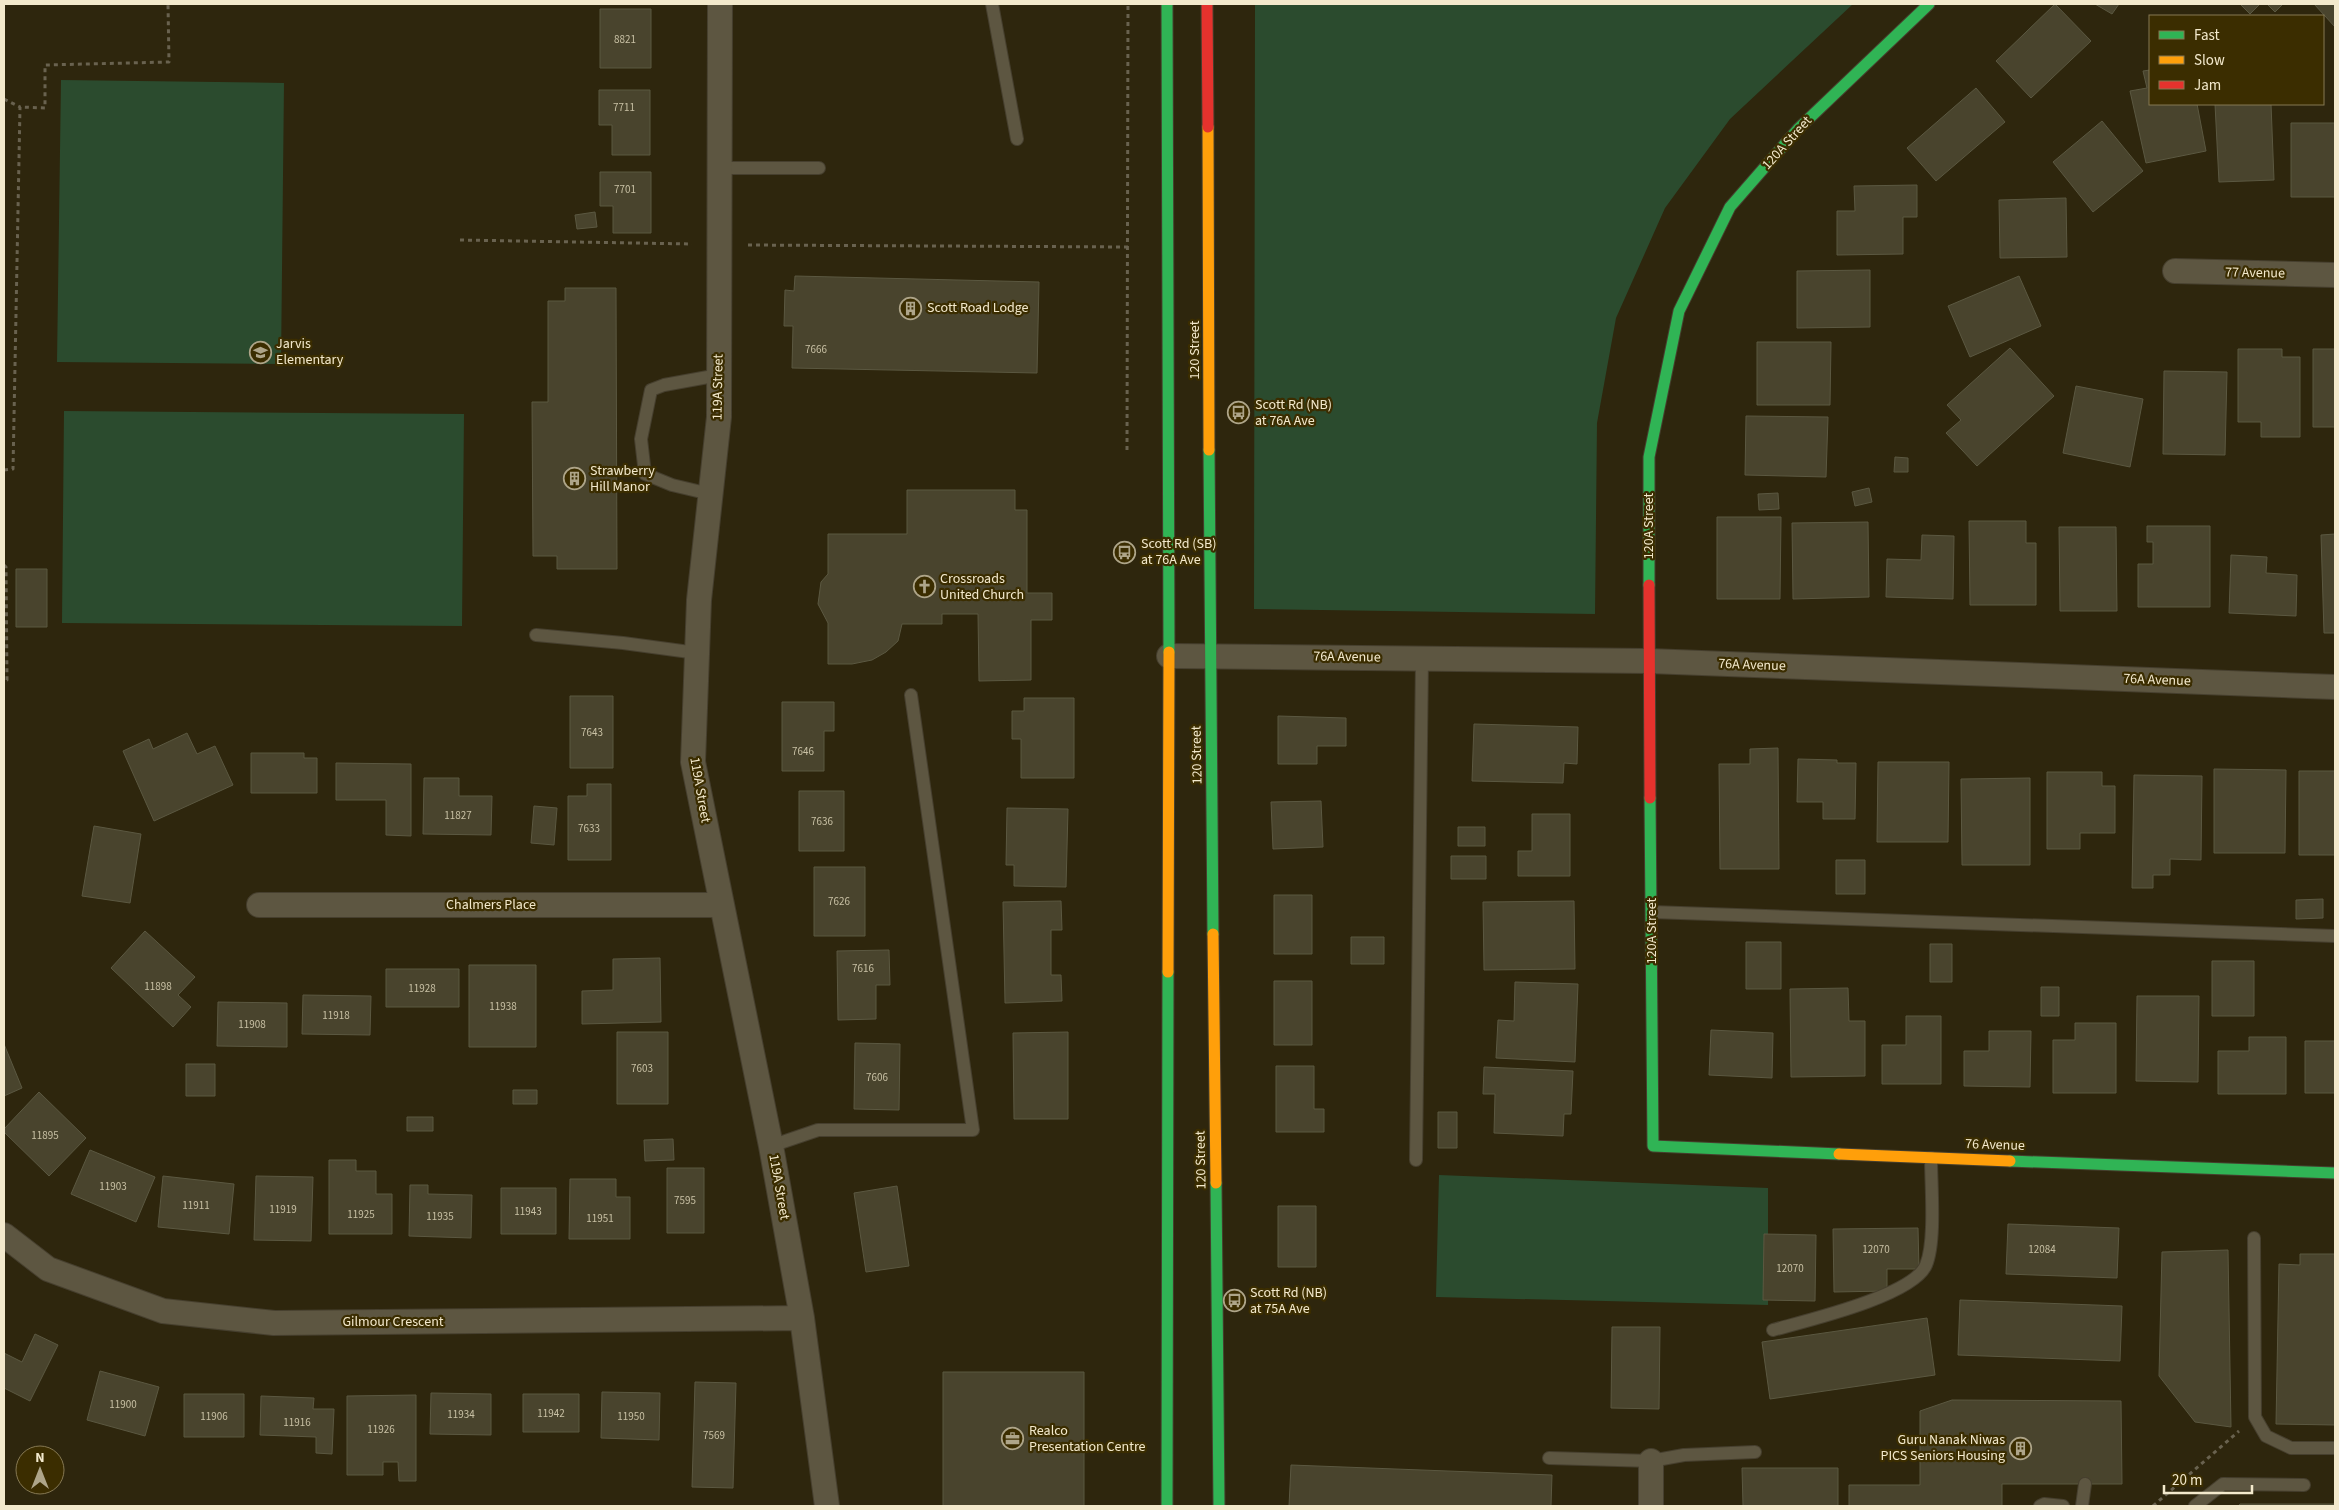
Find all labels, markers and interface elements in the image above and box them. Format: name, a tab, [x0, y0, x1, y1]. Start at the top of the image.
legend	[2149, 15, 2324, 105]
text: Fast	[2194, 25, 2220, 46]
house number: 8821	[614, 32, 636, 47]
text: Slow	[2194, 50, 2225, 71]
text: Jam	[2194, 75, 2221, 96]
house number: 7711	[613, 100, 635, 115]
street label: 120A Street	[1757, 111, 1817, 174]
house number: 7701	[614, 182, 636, 197]
street label: 77 Avenue	[2225, 262, 2285, 284]
building icon: Scott Road Lodge	[899, 296, 923, 320]
place label: Scott Road Lodge	[927, 298, 1029, 318]
street label: 120 Street	[1185, 320, 1205, 379]
place label: Jarvis Elementary	[276, 334, 344, 370]
school or university icon: Jarvis Elementary	[248, 340, 272, 364]
house number: 7666	[805, 342, 827, 357]
street label: 119A Street	[707, 353, 729, 420]
place label: Scott Rd (NB) at 76A Ave	[1255, 395, 1332, 431]
bus stop icon: Scott Rd (NB) at 76A Ave	[1227, 401, 1251, 425]
place label: Strawberry Hill Manor	[590, 461, 655, 497]
building icon: Strawberry Hill Manor	[562, 467, 586, 491]
street label: 120A Street	[1639, 493, 1659, 559]
place label: Scott Rd (SB) at 76A Ave	[1141, 534, 1216, 570]
bus stop icon: Scott Rd (SB) at 76A Ave	[1113, 540, 1137, 564]
place label: Crossroads United Church	[940, 569, 1024, 605]
church icon: Crossroads United Church	[912, 575, 936, 599]
street label: 76A Avenue	[1313, 646, 1381, 668]
street label: 76A Avenue	[1718, 654, 1786, 676]
street label: 76A Avenue	[2123, 669, 2191, 691]
house number: 7643	[581, 725, 603, 740]
street label: 120 Street	[1186, 725, 1208, 785]
house number: 7646	[792, 744, 814, 759]
street label: 119A Street	[684, 756, 716, 825]
house number: 11827	[444, 808, 472, 823]
house number: 7636	[811, 814, 833, 829]
house number: 7633	[578, 821, 600, 836]
house number: 7626	[828, 894, 850, 909]
street label: Chalmers Place	[446, 895, 536, 915]
street label: 120A Street	[1642, 898, 1662, 964]
house number: 7616	[852, 961, 874, 976]
house number: 11898	[144, 979, 172, 994]
house number: 11928	[408, 981, 436, 996]
house number: 11938	[489, 999, 517, 1014]
house number: 11918	[322, 1008, 350, 1023]
house number: 11908	[238, 1017, 266, 1032]
house number: 7603	[631, 1061, 653, 1076]
house number: 7606	[866, 1070, 888, 1085]
house number: 11895	[31, 1128, 59, 1143]
street label: 120 Street	[1190, 1130, 1212, 1190]
street label: 76 Avenue	[1965, 1134, 2025, 1156]
street label: 119A Street	[763, 1153, 795, 1222]
house number: 11903	[99, 1179, 127, 1194]
house number: 7595	[674, 1193, 696, 1208]
house number: 11911	[182, 1198, 210, 1213]
house number: 11919	[269, 1202, 297, 1217]
house number: 11943	[514, 1204, 542, 1219]
house number: 11925	[347, 1207, 375, 1222]
house number: 11935	[426, 1209, 454, 1224]
house number: 11951	[586, 1211, 614, 1226]
house number: 12070	[1862, 1242, 1890, 1257]
house number: 12084	[2028, 1242, 2056, 1257]
house number: 12070	[1776, 1261, 1804, 1276]
place label: Scott Rd (NB) at 75A Ave	[1250, 1283, 1327, 1319]
bus stop icon: Scott Rd (NB) at 75A Ave	[1222, 1289, 1246, 1313]
street label: Gilmour Crescent	[342, 1312, 444, 1332]
house number: 11900	[109, 1397, 137, 1412]
house number: 11942	[537, 1406, 565, 1421]
house number: 11934	[447, 1407, 475, 1422]
house number: 11906	[200, 1409, 228, 1424]
house number: 11950	[617, 1409, 645, 1424]
house number: 11916	[283, 1415, 311, 1430]
place label: Realco Presentation Centre	[1029, 1421, 1146, 1457]
house number: 11926	[367, 1422, 395, 1437]
office icon: Realco Presentation Centre	[1001, 1427, 1025, 1451]
house number: 7569	[703, 1428, 725, 1443]
place label: Guru Nanak Niwas PICS Seniors Housing	[1881, 1430, 2005, 1466]
building icon: Guru Nanak Niwas PICS Seniors Housing	[2009, 1436, 2033, 1460]
north arrow	[15, 1445, 65, 1495]
text: N	[35, 1448, 45, 1468]
scale bar	[2164, 1462, 2252, 1494]
text: 20 m	[2172, 1470, 2202, 1491]

